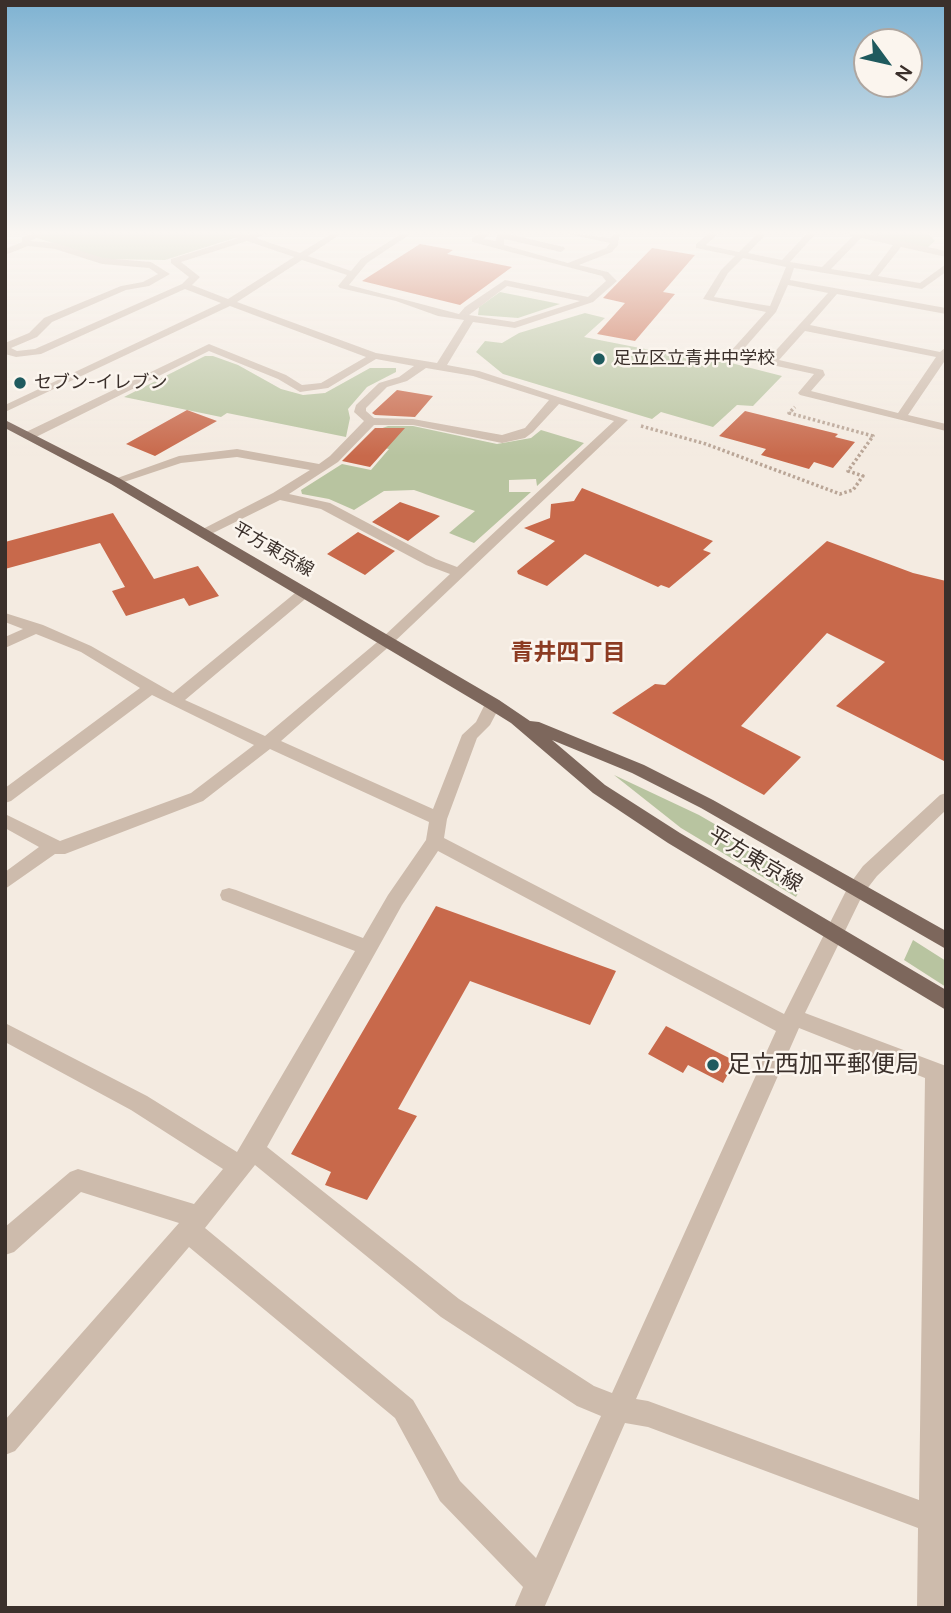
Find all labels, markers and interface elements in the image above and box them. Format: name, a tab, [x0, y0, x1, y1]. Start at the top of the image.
north arrow	[853, 28, 923, 98]
text: N	[889, 61, 919, 86]
place label: 足立区立青井中学校	[613, 348, 775, 370]
marker: 足立区立青井中学校	[591, 351, 607, 367]
place label: セブン-イレブン	[34, 372, 168, 394]
marker: セブン-イレブン	[12, 375, 28, 391]
street label: 平方東京線	[229, 518, 317, 582]
district label: 青井四丁目	[511, 640, 625, 668]
street label: 平方東京線	[704, 822, 806, 898]
place label: 足立西加平郵便局	[727, 1051, 919, 1079]
marker: 足立西加平郵便局	[705, 1057, 721, 1073]

